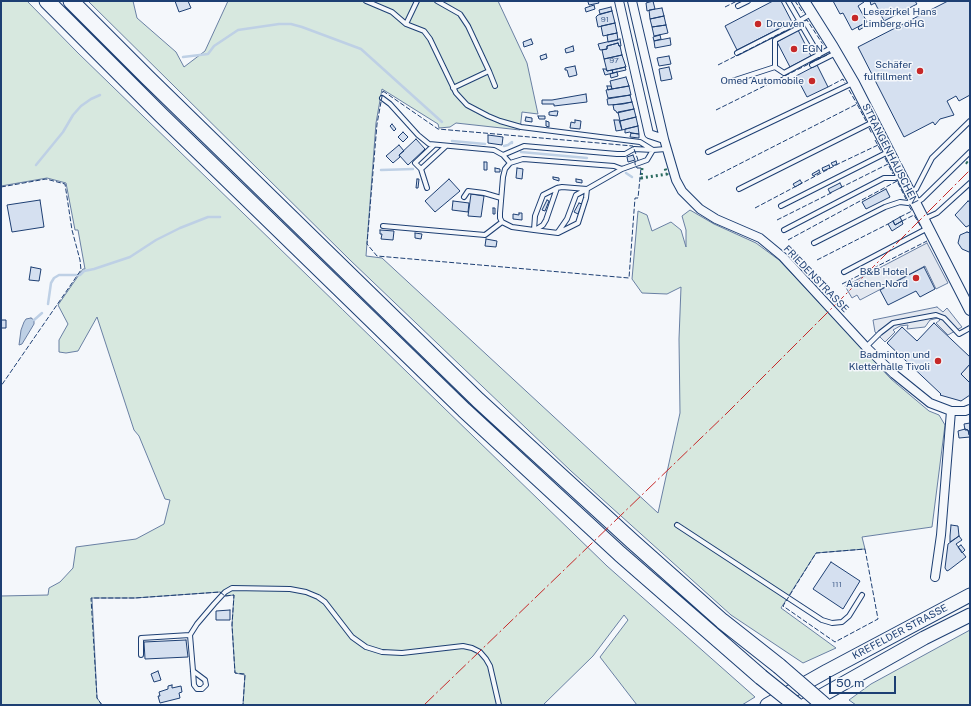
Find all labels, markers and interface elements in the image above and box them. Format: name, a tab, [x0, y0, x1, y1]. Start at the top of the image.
place label: Lesezirkel Hans Limberg oHG	[863, 6, 937, 30]
marker: Lesezirkel Hans Limberg oHG	[850, 13, 860, 23]
house number: 91	[601, 15, 609, 25]
place label: Drouven	[766, 18, 805, 30]
marker: Drouven	[753, 19, 763, 29]
place label: EGN	[802, 43, 823, 55]
marker: EGN	[789, 44, 799, 54]
house number: 97	[609, 56, 619, 66]
place label: Schäfer fulfillment	[863, 59, 912, 82]
marker: Schäfer fulfillment	[915, 66, 925, 76]
place label: Omed Automobile	[721, 75, 804, 87]
marker: Omed Automobile	[807, 76, 817, 86]
street label: STRANGENHÄUSCHEN	[859, 102, 921, 206]
street label: FRIEDENSTRASSE	[781, 243, 851, 315]
place label: B&B Hotel Aachen-Nord	[846, 266, 908, 290]
marker: B&B Hotel Aachen-Nord	[911, 273, 921, 283]
place label: Badminton und Kletterhalle Tivoli	[849, 349, 930, 372]
marker: Badminton und Kletterhalle Tivoli	[933, 356, 943, 366]
house number: 111	[832, 580, 842, 590]
street label: KREFELDER STRASSE	[850, 602, 950, 662]
scale bar	[831, 668, 898, 694]
text: 50 m	[836, 676, 864, 690]

